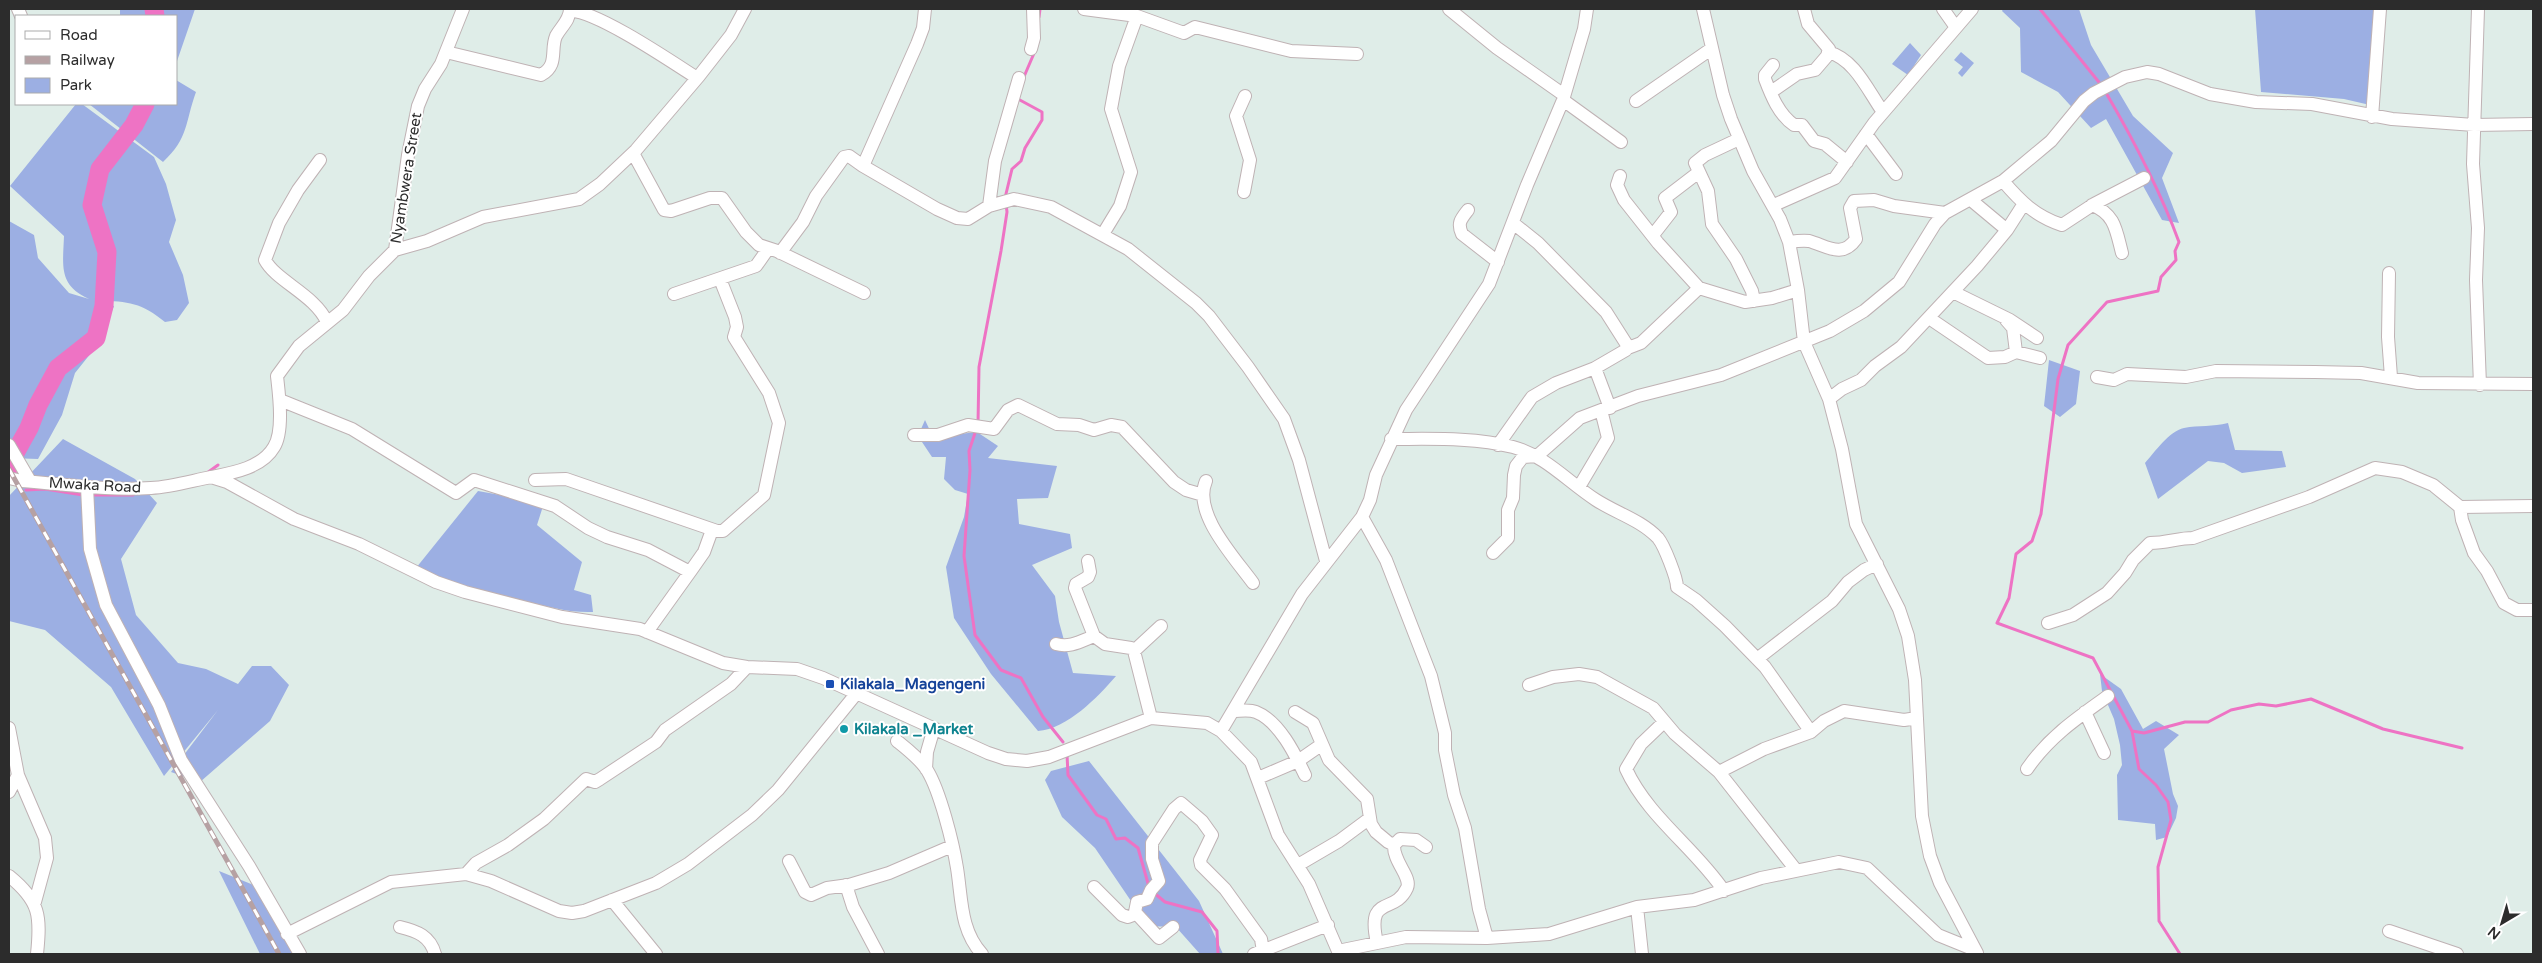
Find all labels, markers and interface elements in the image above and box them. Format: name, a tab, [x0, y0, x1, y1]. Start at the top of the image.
legend	[15, 15, 178, 105]
text: Road	[60, 26, 98, 44]
text: Railway	[60, 51, 115, 69]
text: Park	[60, 76, 92, 94]
street label: Nyambwera Street	[387, 111, 425, 245]
street label: Mwaka Road	[48, 474, 142, 496]
place label: Kilakala_Magengeni	[840, 675, 985, 694]
marker: Kilakala_Magengeni	[824, 678, 836, 690]
place label: Kilakala _Market	[854, 720, 974, 738]
marker: Kilakala _Market	[838, 723, 850, 735]
north arrow	[2477, 898, 2527, 948]
text: N	[2485, 923, 2504, 943]

